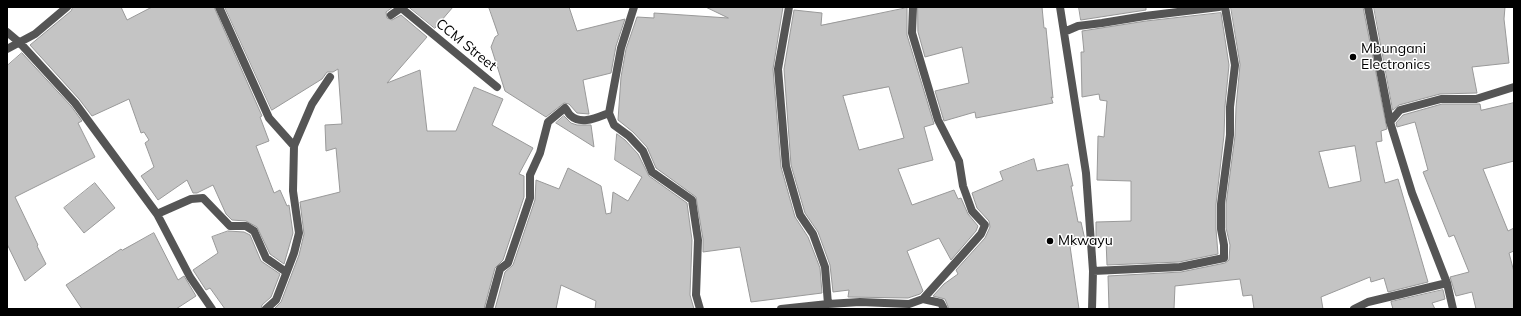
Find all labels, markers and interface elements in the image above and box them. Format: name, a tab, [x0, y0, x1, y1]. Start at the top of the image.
street label: CCM Street	[432, 15, 500, 75]
place label: Mbungani Electronics	[1361, 41, 1430, 74]
marker: Mbungani Electronics	[1348, 52, 1358, 62]
place label: Mkwayu	[1058, 233, 1113, 249]
marker: Mkwayu	[1045, 236, 1055, 246]

